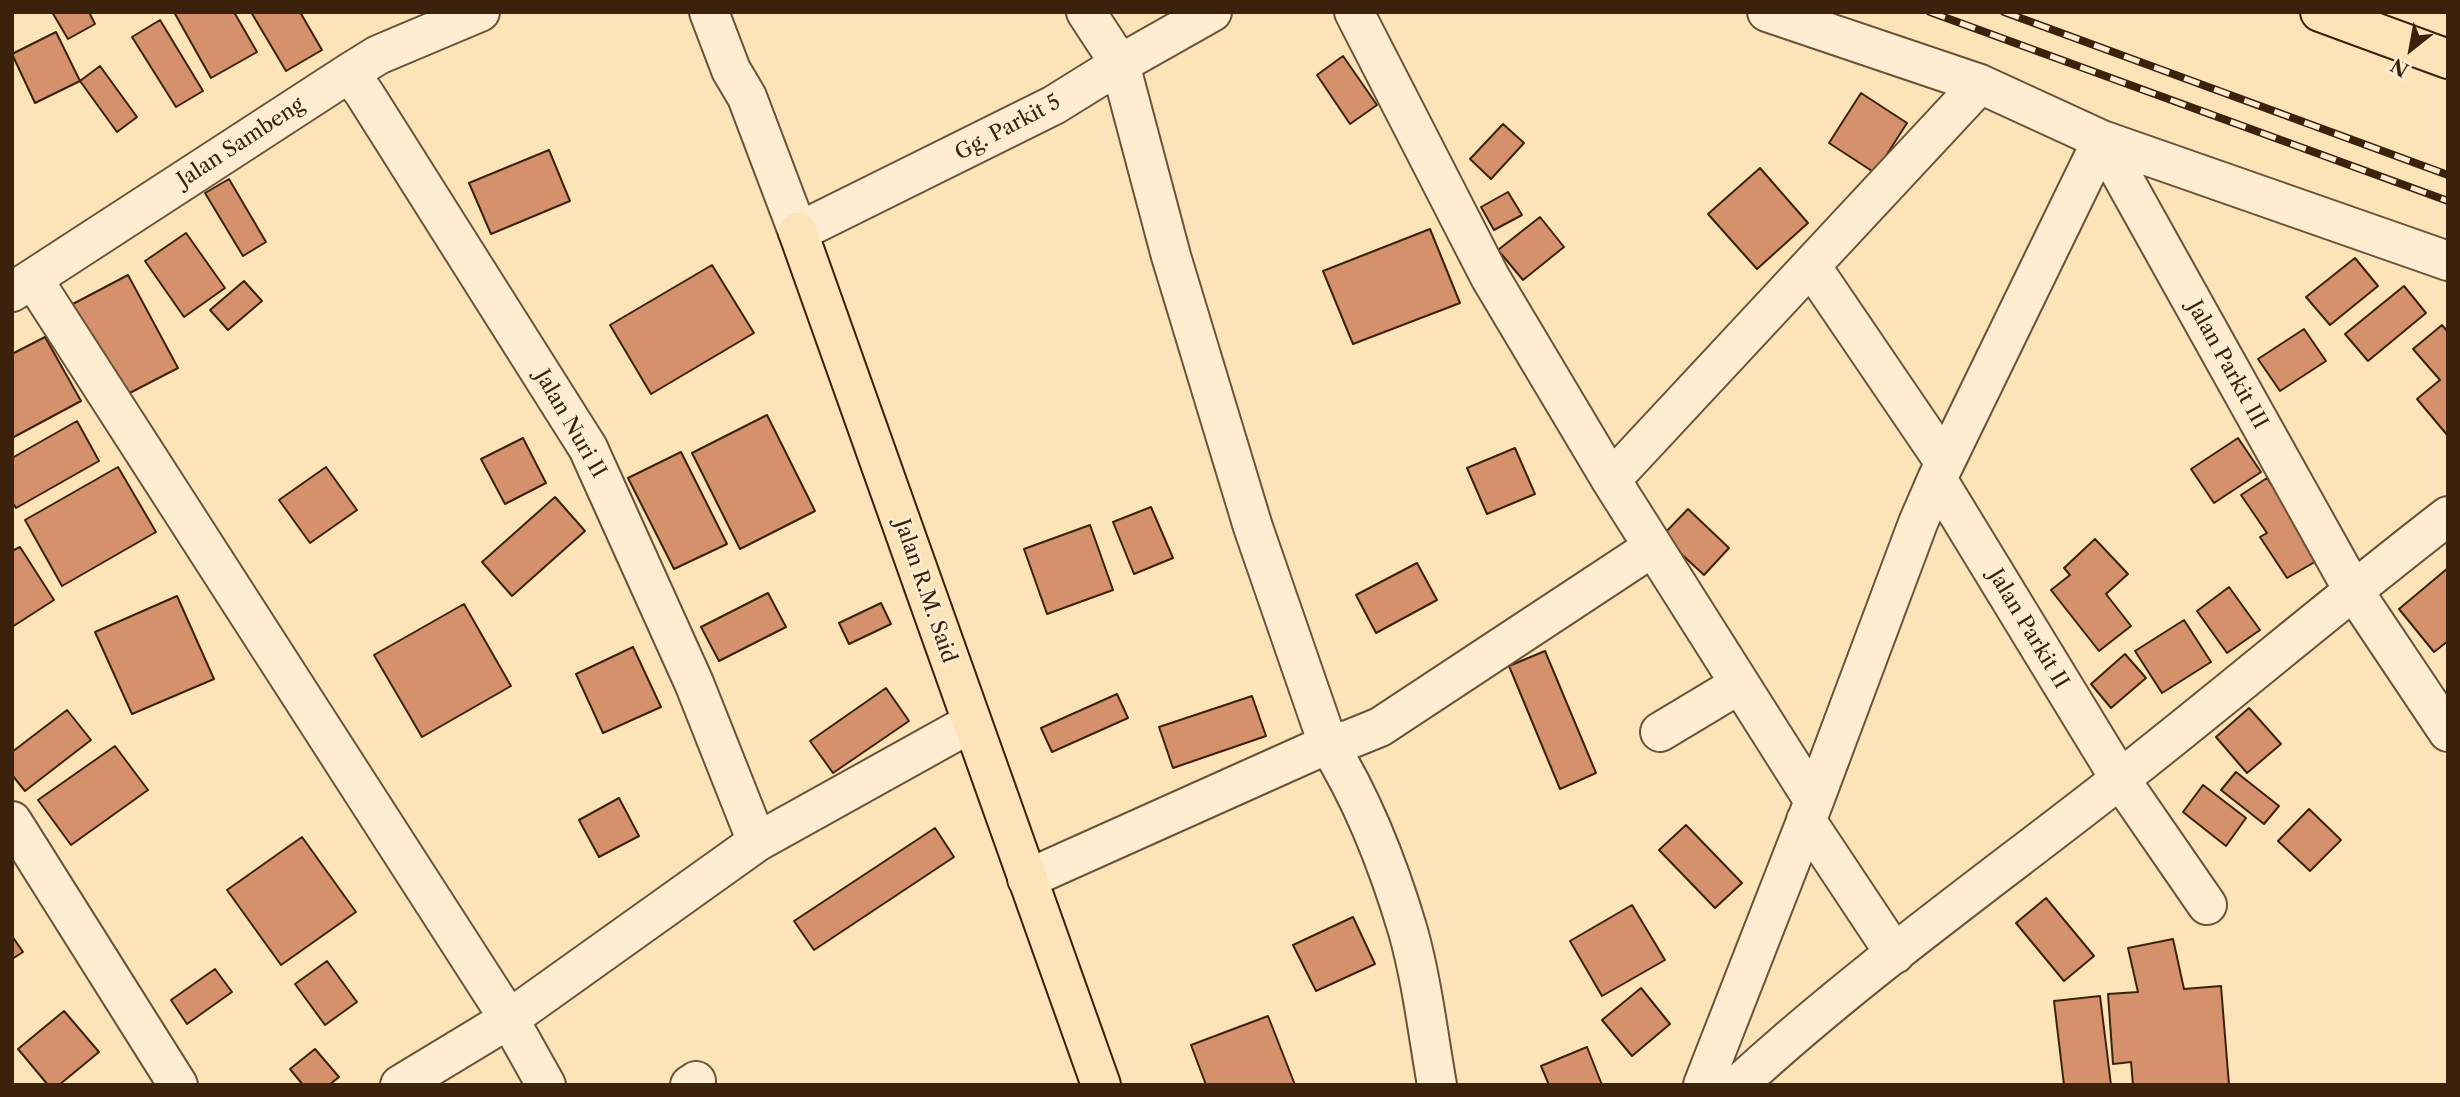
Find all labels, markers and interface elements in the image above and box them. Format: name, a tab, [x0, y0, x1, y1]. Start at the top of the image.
north arrow	[2376, 14, 2446, 84]
text: N	[2387, 53, 2413, 82]
street label: Gg. Parkit 5	[951, 90, 1065, 166]
street label: Jalan Sambeng	[173, 93, 309, 193]
street label: Jalan Parkit III	[2181, 296, 2273, 434]
street label: Jalan Nuri II	[529, 365, 611, 483]
street label: Jalan R.M. Said	[889, 516, 961, 666]
street label: Jalan Parkit II	[1982, 565, 2074, 693]

